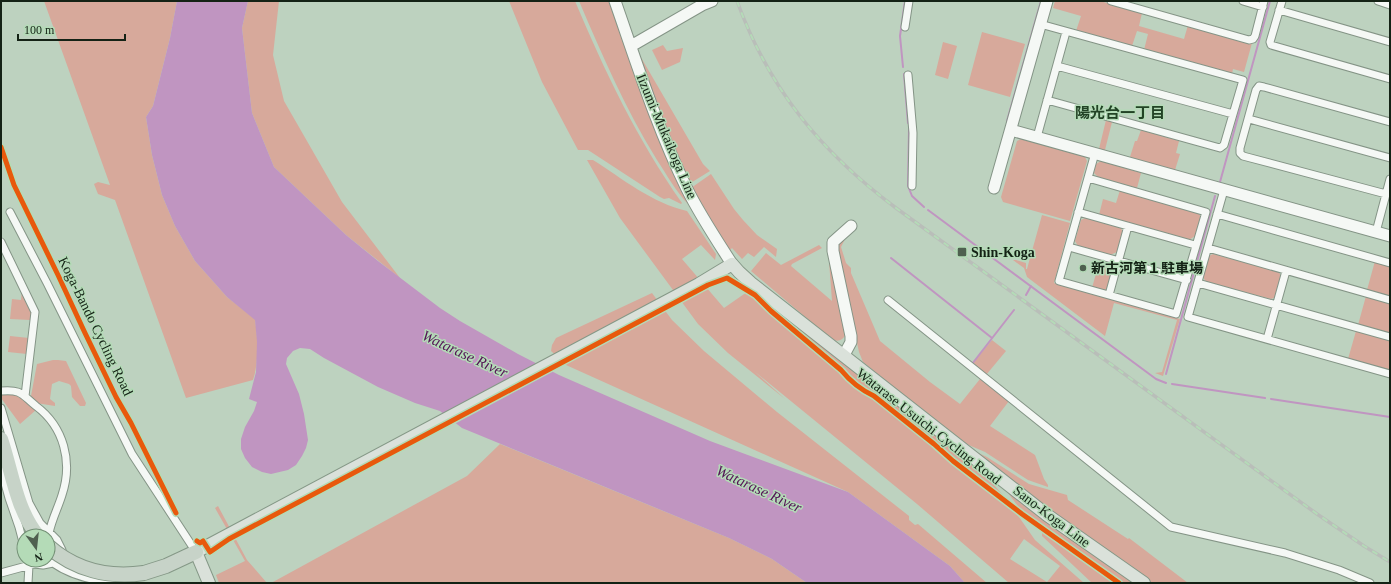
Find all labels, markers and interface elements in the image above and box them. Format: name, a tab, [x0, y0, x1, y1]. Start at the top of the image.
scale bar	[18, 16, 125, 42]
text: 100 m	[24, 23, 55, 37]
street label: Iizumi-Mukaikoga Line	[633, 72, 700, 201]
district label: 陽光台一丁目	[1075, 105, 1165, 121]
place label: Shin-Koga	[971, 245, 1035, 260]
marker: Shin-Koga	[956, 246, 968, 258]
street label: Koga-Bando Cycling Road	[55, 254, 136, 398]
place label: 新古河第１駐車場	[1091, 260, 1203, 276]
marker: 新古河第１駐車場	[1078, 263, 1088, 273]
water label: Watarase River	[420, 327, 510, 381]
street label: Watarase Usuichi Cycling Road	[854, 365, 1004, 487]
water label: Watarase River	[714, 462, 804, 516]
street label: Sano-Koga Line	[1010, 483, 1093, 550]
north arrow	[16, 528, 56, 568]
text: N	[33, 551, 44, 564]

